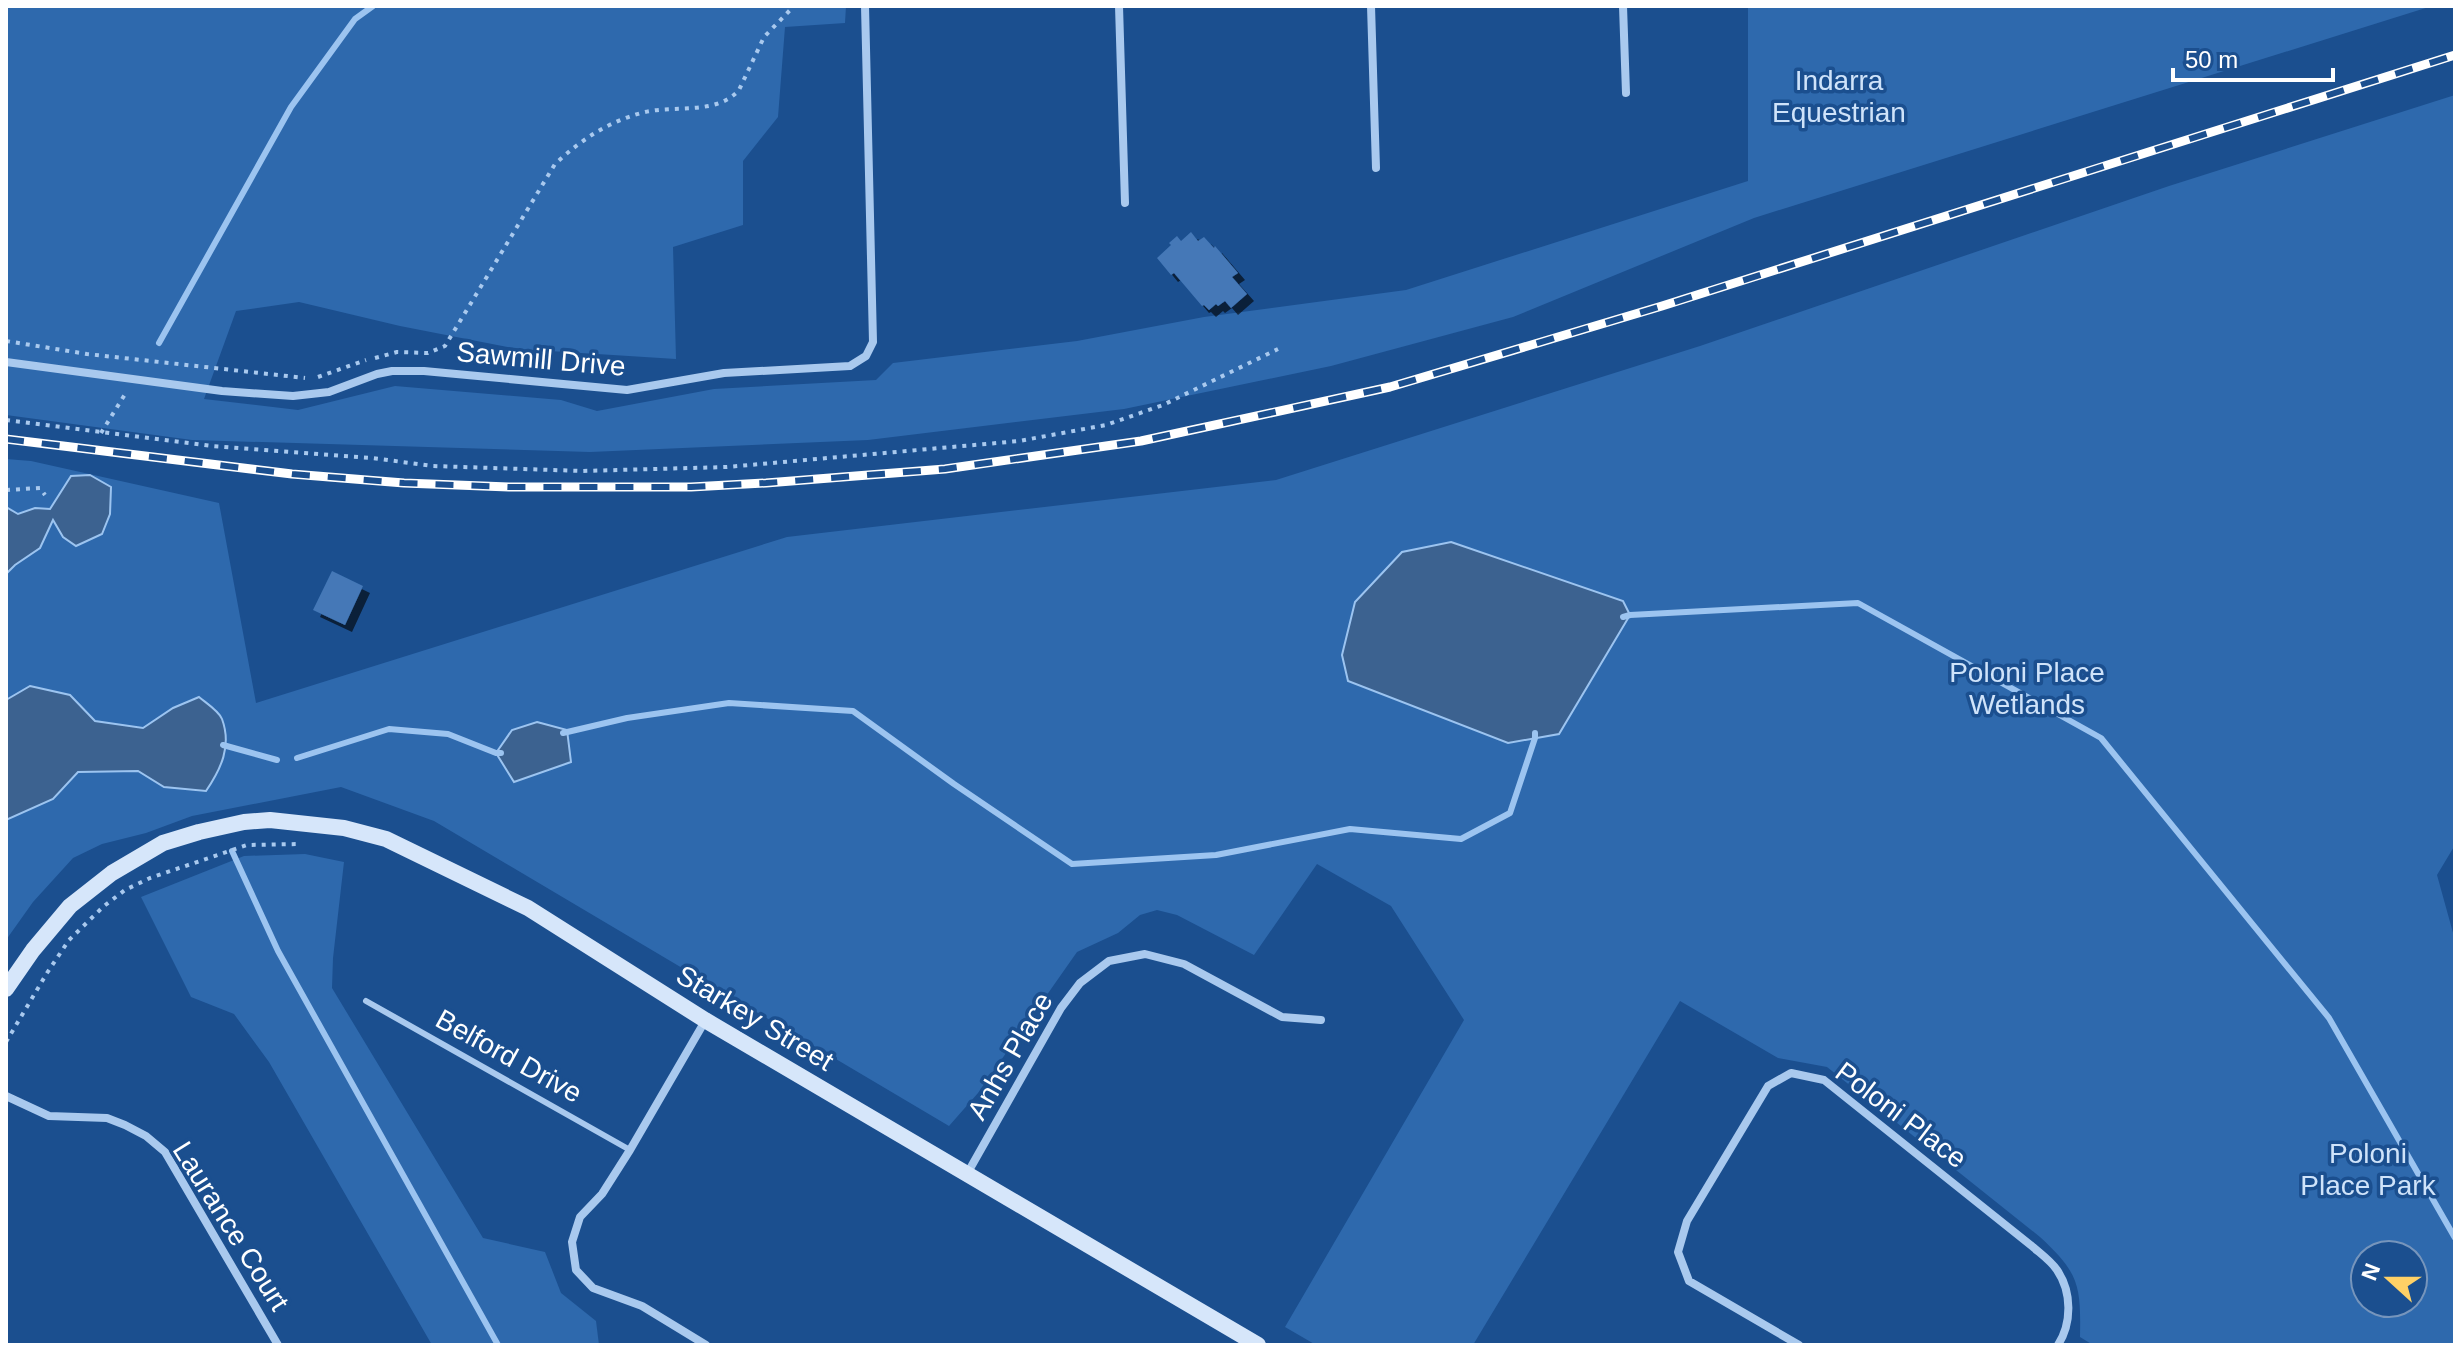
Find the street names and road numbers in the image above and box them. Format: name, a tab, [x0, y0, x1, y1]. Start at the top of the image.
street label: Sawmill Drive	[455, 336, 627, 382]
street label: Starkey Street	[671, 959, 839, 1077]
street label: Anhs Place	[961, 987, 1059, 1125]
street label: Belford Drive	[431, 1003, 587, 1109]
street label: Poloni Place	[1830, 1056, 1972, 1174]
street label: Laurance Court	[167, 1136, 295, 1316]

